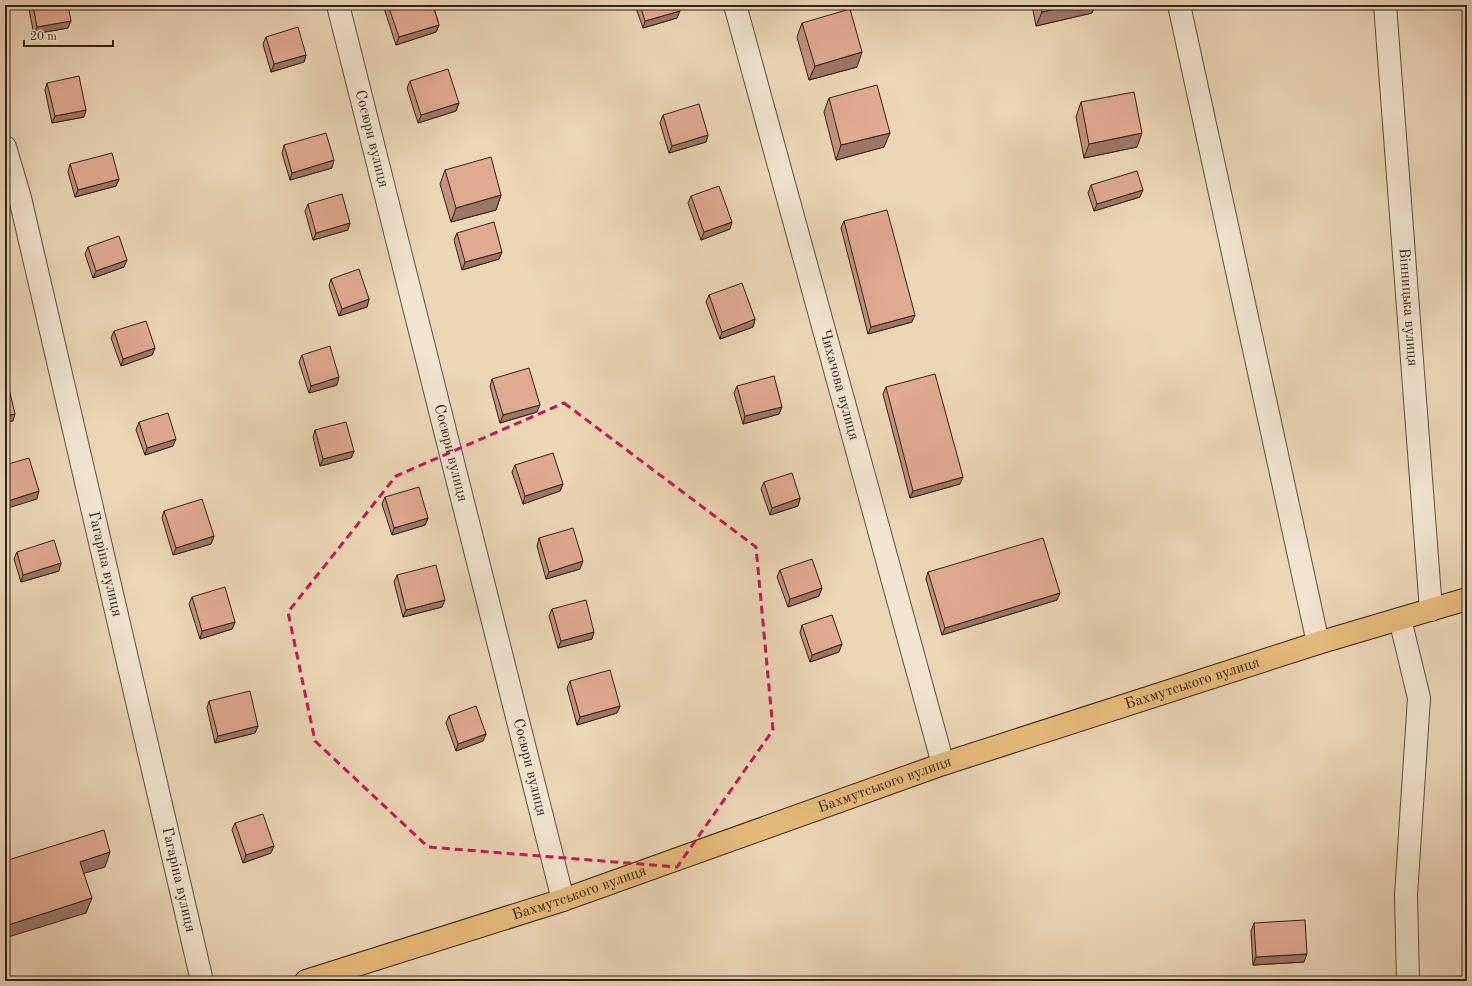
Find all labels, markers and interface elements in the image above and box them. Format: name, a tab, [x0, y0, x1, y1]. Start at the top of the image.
scale bar	[24, 22, 113, 48]
text: 20 m	[30, 31, 57, 43]
street label: Сосюри вулиця	[352, 88, 391, 189]
street label: Вінницька вулиця	[1396, 247, 1420, 367]
street label: Чихачова вулиця	[817, 328, 861, 442]
street label: Сосюри вулиця	[431, 403, 470, 504]
street label: Гагаріна вулиця	[86, 510, 125, 618]
street label: Бахмутського вулиця	[1123, 655, 1262, 712]
street label: Сосюри вулиця	[510, 717, 549, 818]
street label: Бахмутського вулиця	[816, 754, 953, 816]
street label: Гагаріна вулиця	[159, 826, 198, 934]
street label: Бахмутського вулиця	[510, 863, 648, 923]

